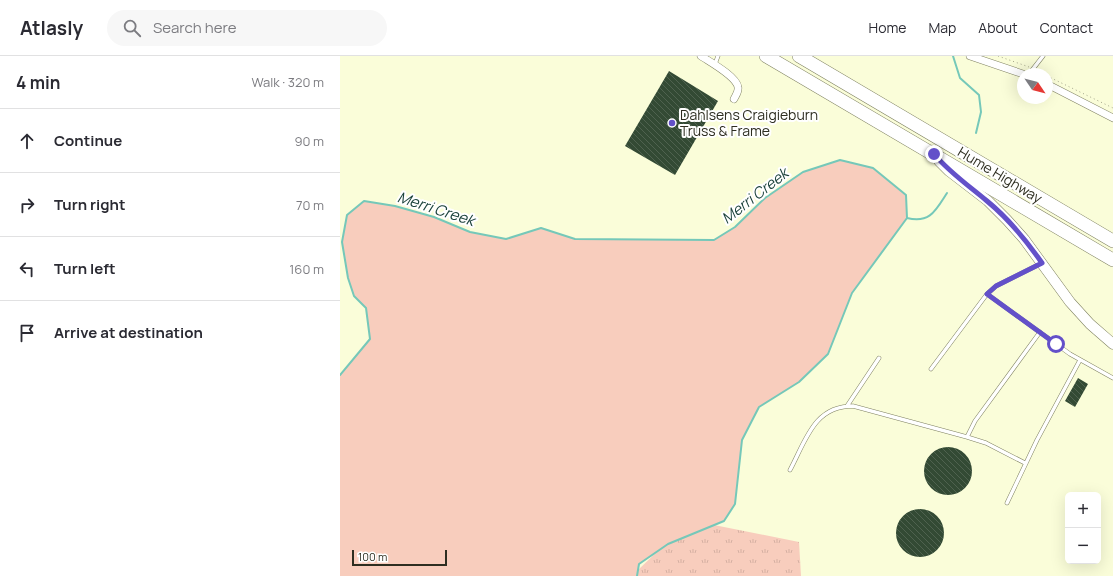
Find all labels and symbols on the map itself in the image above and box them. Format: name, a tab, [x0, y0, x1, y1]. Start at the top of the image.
north arrow	[1017, 68, 1053, 104]
place label: Dahlsens Craigieburn Truss & Frame	[680, 105, 818, 140]
marker: Dahlsens Craigieburn Truss & Frame	[667, 118, 677, 128]
street label: Hume Highway	[955, 142, 1046, 208]
route end	[925, 145, 943, 163]
water label: Merri Creek	[717, 161, 795, 228]
water label: Merri Creek	[395, 186, 480, 232]
route start	[1047, 335, 1065, 353]
scale bar	[352, 548, 447, 567]

